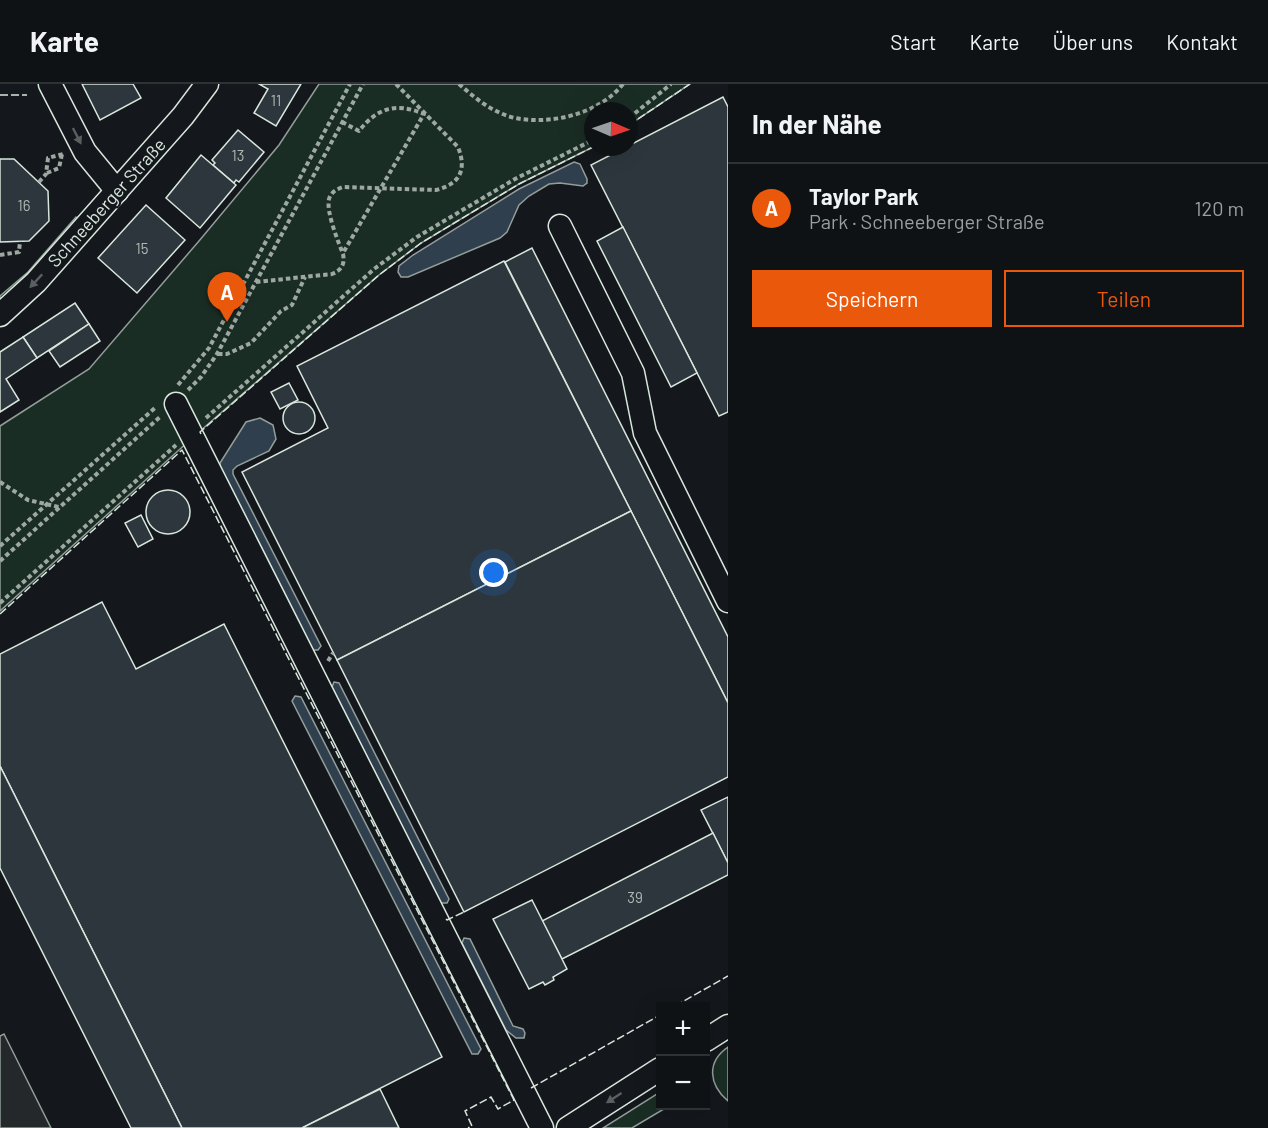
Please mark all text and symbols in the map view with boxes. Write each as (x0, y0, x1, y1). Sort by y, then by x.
text: Karte (30, 24, 99, 58)
text: Start (890, 29, 937, 54)
text: Karte (970, 29, 1020, 54)
text: Über uns (1053, 29, 1133, 54)
text: Kontakt (1166, 29, 1238, 54)
house number: 11 (271, 91, 281, 109)
north arrow (584, 102, 638, 156)
text: In der Nähe (752, 108, 882, 139)
one-way arrow (72, 128, 82, 145)
street label: Schneeberger Straße (43, 133, 170, 271)
house number: 13 (232, 146, 244, 164)
text: Taylor Park (809, 183, 919, 209)
house number: 16 (18, 196, 30, 214)
text: A (765, 196, 778, 220)
text: 120 m (1194, 196, 1244, 220)
text: Park · Schneeberger Straße (809, 209, 1045, 233)
house number: 15 (136, 239, 148, 257)
button: Speichern (752, 270, 992, 327)
button: Teilen (1004, 270, 1244, 327)
pin: A (208, 272, 246, 322)
one-way arrow (29, 274, 43, 289)
your location (479, 558, 508, 587)
house number: 39 (627, 888, 643, 906)
map controls (656, 1002, 710, 1110)
button: + (656, 1002, 710, 1056)
button: − (656, 1056, 710, 1110)
one-way arrow (606, 1093, 623, 1104)

